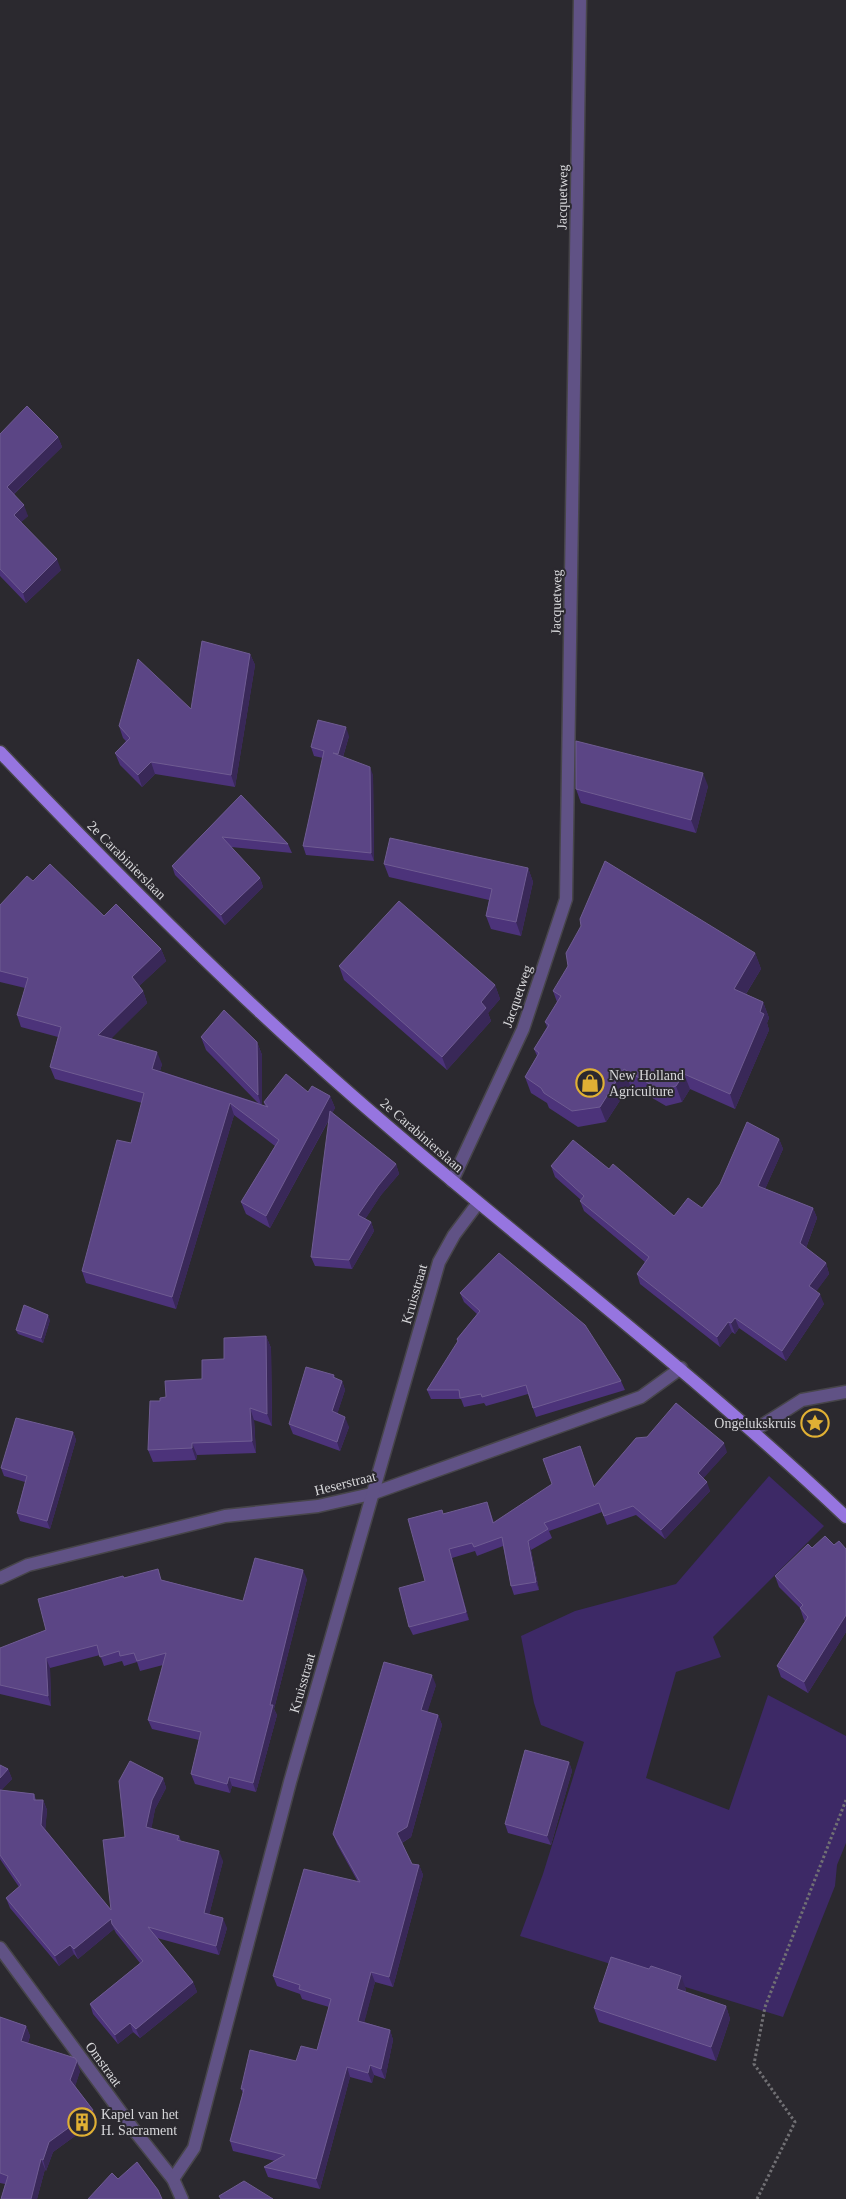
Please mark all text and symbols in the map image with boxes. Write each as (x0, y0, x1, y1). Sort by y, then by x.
street label: Jacquetweg (554, 164, 571, 230)
street label: Jacquetweg (548, 569, 565, 635)
street label: 2e Carabinierslaan (84, 818, 169, 903)
street label: Jacquetweg (500, 963, 535, 1029)
shop icon: New Holland Agriculture (575, 1068, 605, 1098)
place label: New Holland Agriculture (609, 1068, 684, 1099)
street label: 2e Carabinierslaan (377, 1095, 466, 1175)
street label: Kruisstraat (399, 1262, 430, 1326)
place icon: Ongelukskruis (800, 1408, 830, 1438)
place label: Ongelukskruis (714, 1416, 796, 1431)
street label: Heserstraat (313, 1469, 378, 1498)
street label: Kruisstraat (287, 1651, 318, 1715)
street label: Omstraat (82, 2039, 125, 2090)
building icon: Kapel van het H. Sacrament (67, 2107, 97, 2137)
place label: Kapel van het H. Sacrament (101, 2107, 179, 2138)

